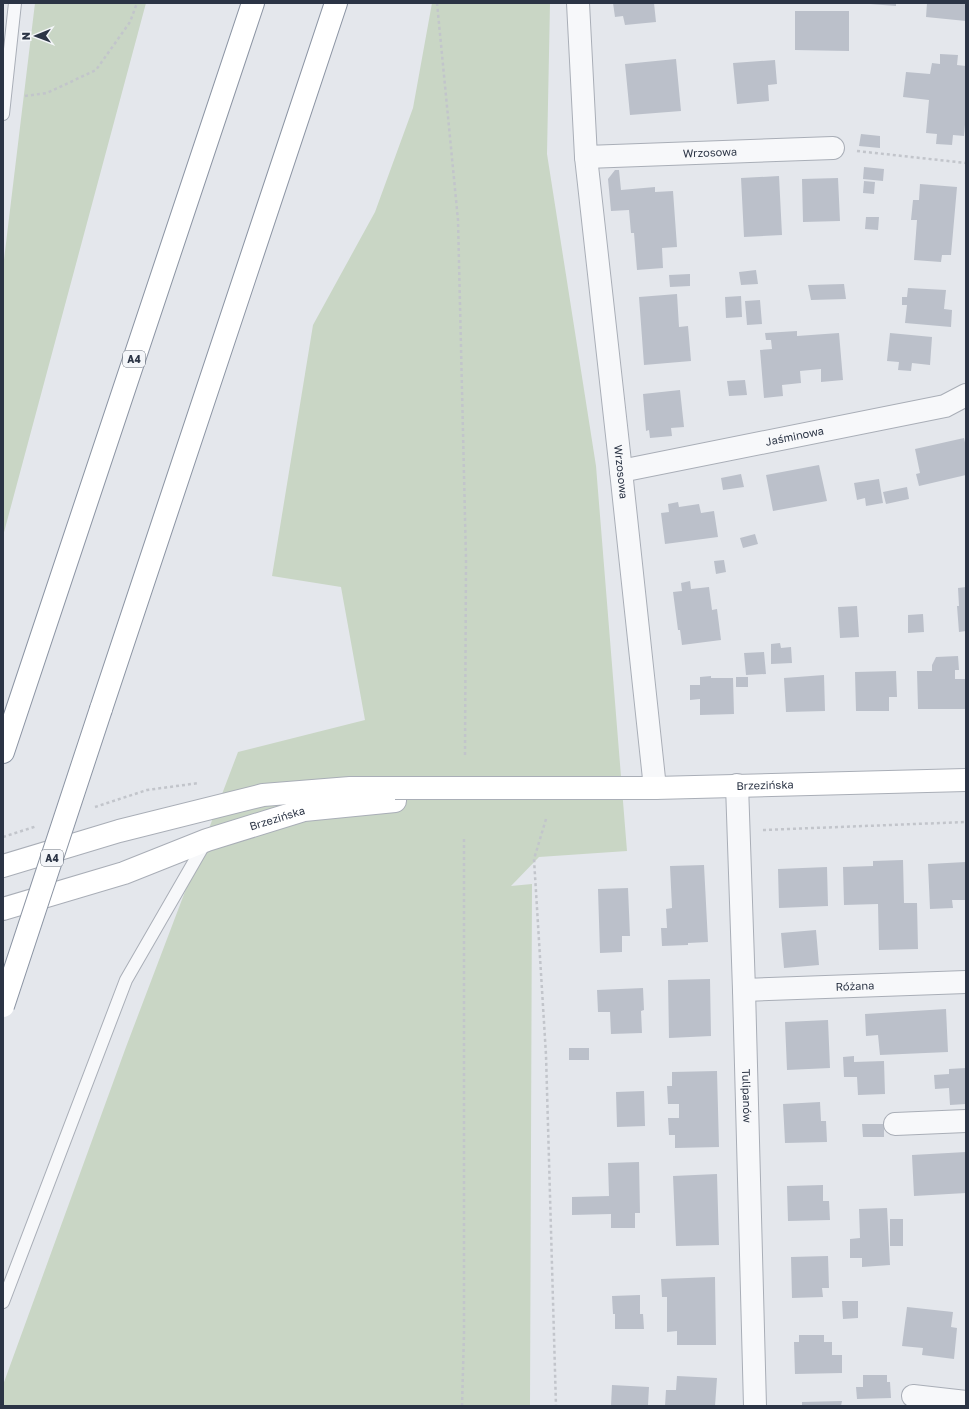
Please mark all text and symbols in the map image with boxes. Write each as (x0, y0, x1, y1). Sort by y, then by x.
north arrow (16, 16, 56, 56)
text: N (19, 32, 32, 40)
street label: Wrzosowa (683, 145, 737, 159)
road number: A4 (123, 351, 145, 367)
street label: Jaśminowa (764, 424, 825, 448)
street label: Wrzosowa (612, 444, 631, 499)
street label: Brzezińska (736, 777, 794, 792)
street label: Brzezińska (248, 803, 306, 833)
road number: A4 (41, 850, 63, 866)
street label: Różana (835, 978, 875, 993)
street label: Tulipanów (740, 1069, 755, 1123)

